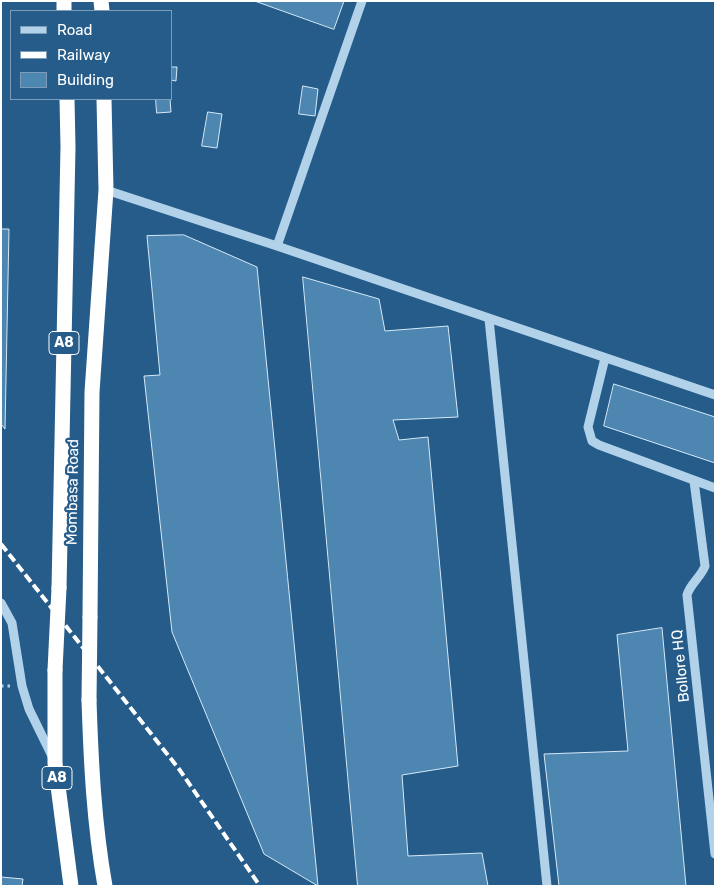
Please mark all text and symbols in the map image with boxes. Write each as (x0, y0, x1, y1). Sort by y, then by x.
legend (10, 10, 172, 100)
text: Road (57, 21, 93, 39)
text: Railway (57, 46, 111, 64)
text: Building (57, 71, 114, 89)
road number: A8 (49, 332, 79, 354)
street label: Mombasa Road (63, 439, 83, 545)
street label: Bollore HQ (668, 629, 694, 703)
road number: A8 (42, 766, 72, 790)

